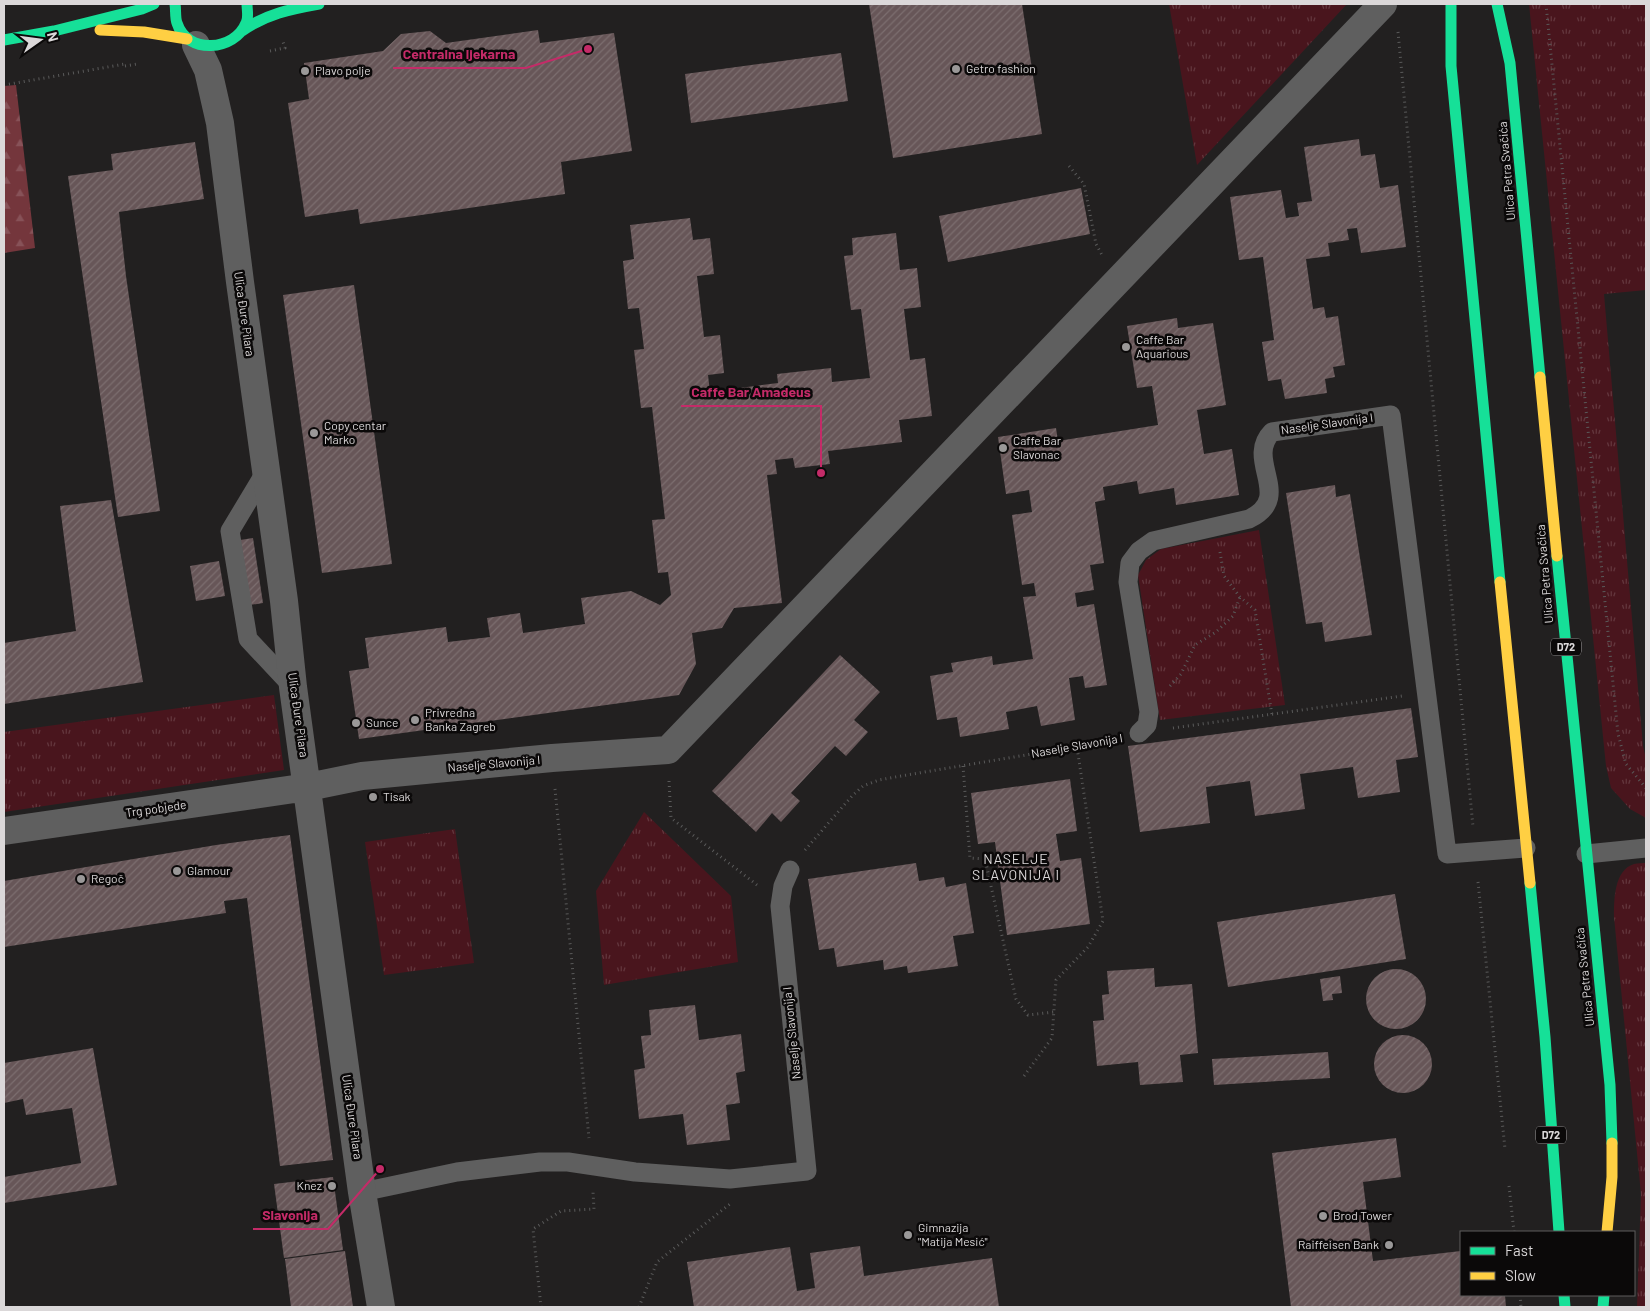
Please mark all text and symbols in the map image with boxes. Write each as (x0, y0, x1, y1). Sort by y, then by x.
north arrow (15, 15, 65, 65)
text: N (44, 30, 62, 43)
callout: Centralna ljekarna (393, 39, 526, 68)
text: Centralna ljekarna (403, 45, 515, 62)
place label: Getro fashion (966, 61, 1036, 75)
place label: Plavo polje (315, 63, 371, 77)
marker: Getro fashion (950, 63, 962, 75)
marker: Plavo polje (299, 65, 311, 77)
street label: Ulica Petra Svačića (1495, 121, 1517, 221)
street label: Ulica Đure Pilara (232, 271, 258, 357)
place label: Caffe Bar Aquarious (1136, 332, 1189, 360)
marker: Caffe Bar Aquarious (1120, 341, 1132, 353)
callout: Caffe Bar Amadeus (681, 377, 821, 406)
text: Caffe Bar Amadeus (691, 383, 811, 400)
street label: Naselje Slavonija I (1280, 410, 1374, 436)
place label: Copy centar Marko (324, 418, 387, 446)
marker: Copy centar Marko (308, 427, 320, 439)
place label: Caffe Bar Slavonac (1013, 433, 1062, 461)
marker: Caffe Bar Slavonac (997, 442, 1009, 454)
street label: Ulica Petra Svačića (1533, 524, 1555, 624)
road number: D72 (1551, 638, 1581, 656)
street label: Ulica Đure Pilara (286, 672, 312, 758)
place label: Privredna Banka Zagreb (425, 705, 496, 733)
marker: Privredna Banka Zagreb (409, 714, 421, 726)
place label: Sunce (366, 715, 398, 729)
marker: Sunce (350, 717, 362, 729)
street label: Naselje Slavonija I (1030, 730, 1124, 760)
street label: Naselje Slavonija I (447, 752, 541, 774)
place label: Tisak (383, 789, 411, 803)
marker: Tisak (367, 791, 379, 803)
street label: Trg pobjede (125, 797, 187, 819)
district label: NASELJE SLAVONIJA I (972, 850, 1060, 883)
place label: Glamour (187, 863, 231, 877)
marker: Glamour (171, 865, 183, 877)
place label: Regoč (91, 871, 124, 885)
marker: Regoč (75, 873, 87, 885)
street label: Ulica Petra Svačića (1572, 927, 1596, 1027)
street label: Naselje Slavonija I (779, 986, 803, 1080)
street label: Ulica Đure Pilara (340, 1074, 366, 1160)
road number: D72 (1536, 1126, 1566, 1144)
place label: Knez (297, 1178, 322, 1192)
marker: Knez (326, 1180, 338, 1192)
callout: Slavonija (253, 1200, 328, 1229)
text: Slavonija (262, 1206, 318, 1223)
place label: Brod Tower (1333, 1208, 1392, 1222)
marker: Brod Tower (1317, 1210, 1329, 1222)
place label: Gimnazija "Matija Mesić" (918, 1220, 988, 1248)
marker: Gimnazija "Matija Mesić" (902, 1229, 914, 1241)
legend (1460, 1231, 1635, 1296)
place label: Raiffeisen Bank (1298, 1237, 1379, 1251)
marker: Raiffeisen Bank (1383, 1239, 1395, 1251)
text: Fast (1505, 1241, 1533, 1259)
text: Slow (1505, 1266, 1536, 1284)

